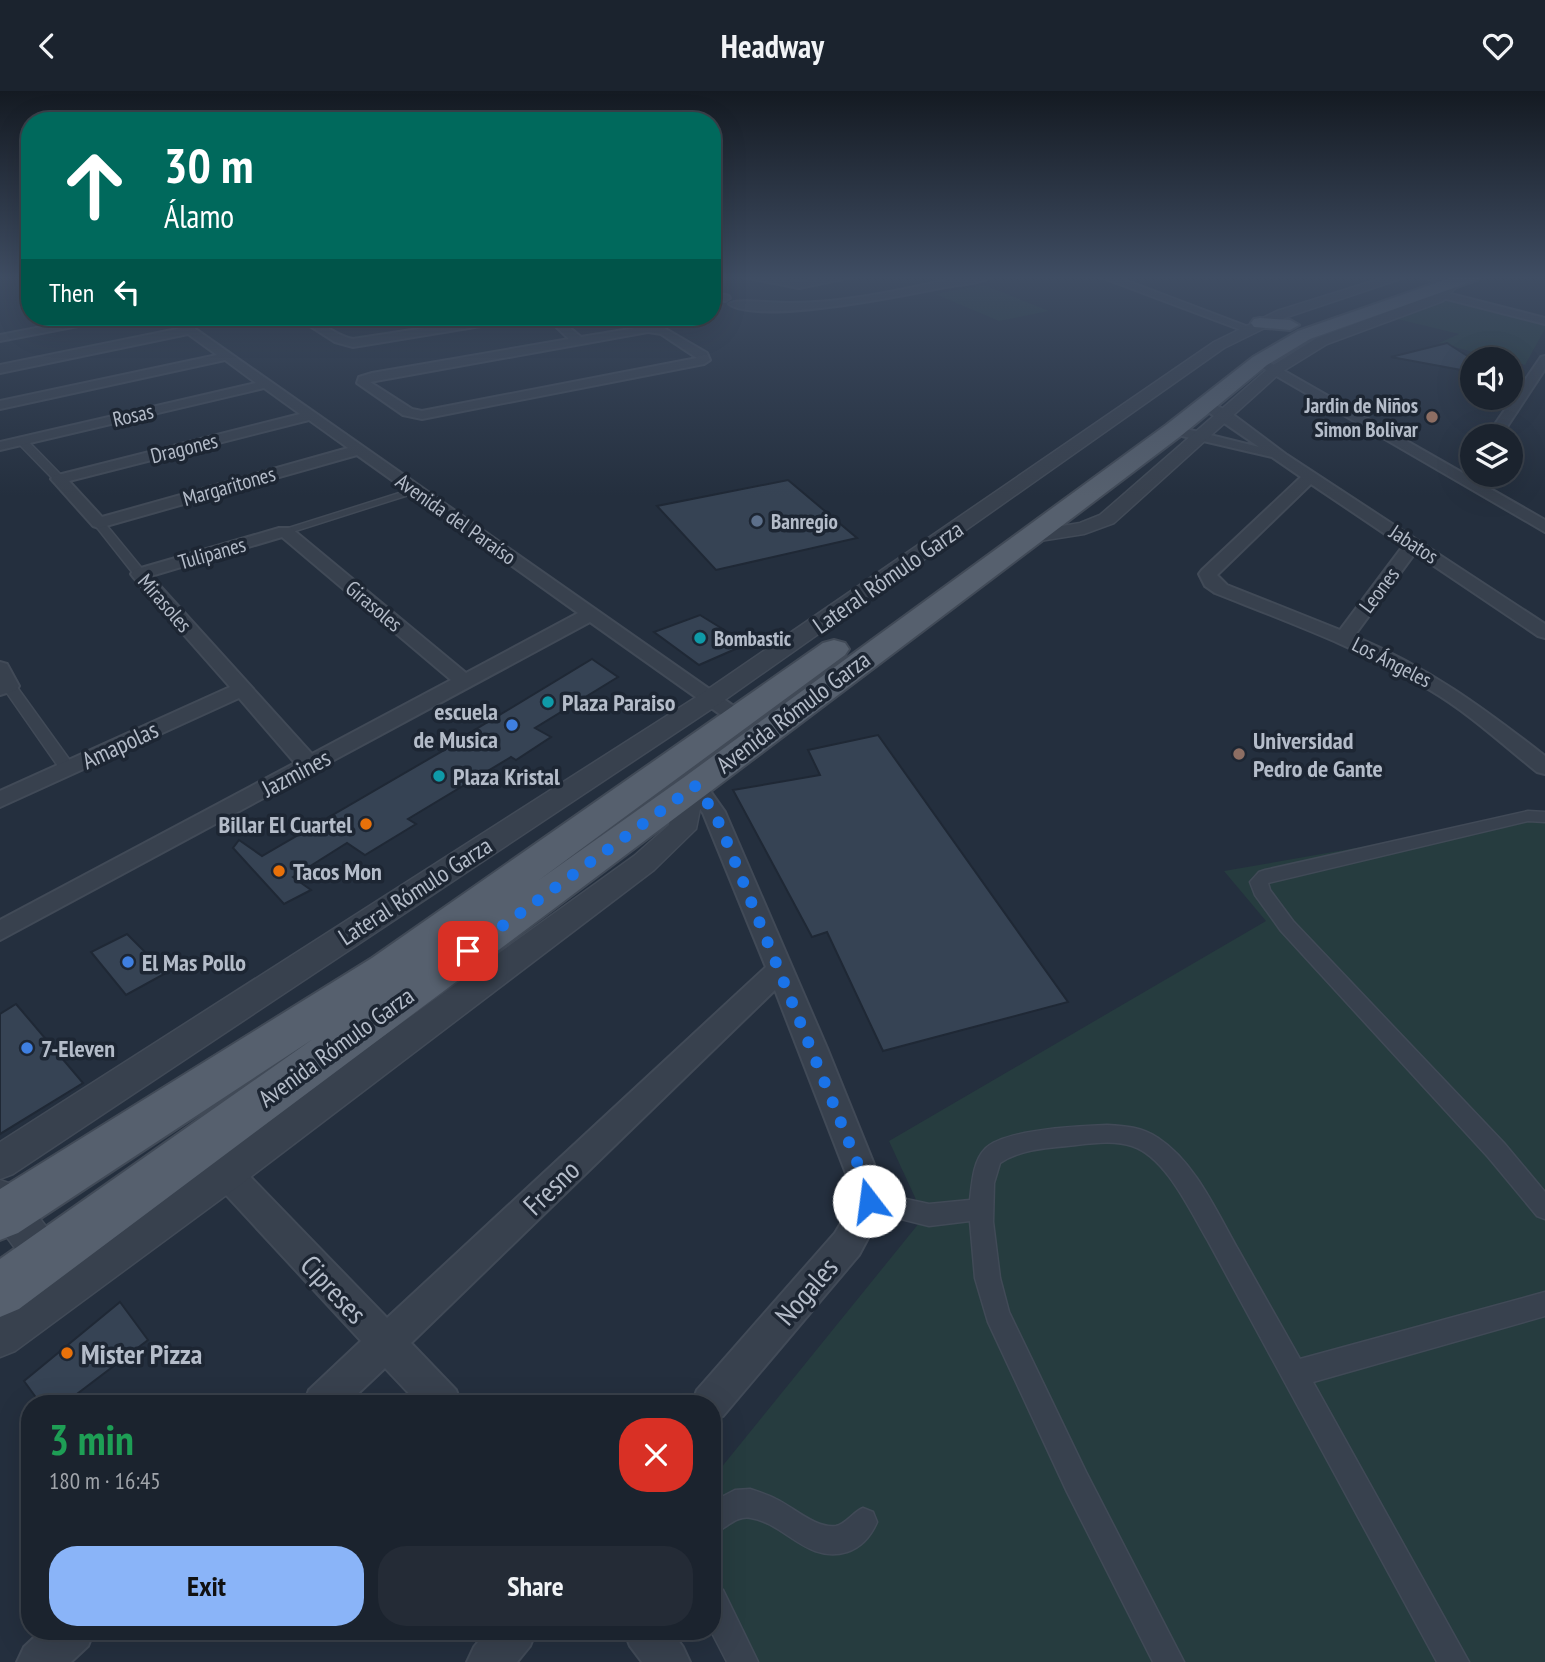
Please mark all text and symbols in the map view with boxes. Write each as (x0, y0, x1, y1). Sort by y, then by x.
text: Headway (721, 25, 824, 67)
icon: back (28, 27, 66, 65)
icon: heart (1479, 27, 1517, 65)
text: 30 m (164, 133, 253, 197)
icon: ahead (49, 140, 140, 231)
text: Álamo (164, 195, 234, 237)
icon: left (108, 273, 146, 311)
text: Then (49, 276, 94, 309)
map controls (1460, 347, 1523, 487)
button: sound (1460, 347, 1523, 410)
place label: Jardin de Niños Simon Bolivar (1303, 392, 1419, 443)
street label: Rosas (110, 397, 156, 433)
marker: Jardin de Niños Simon Bolivar (1424, 409, 1440, 425)
button: layers (1460, 424, 1523, 487)
street label: Dragones (148, 427, 220, 469)
street label: Margaritones (180, 460, 278, 512)
street label: Avenida del Paraíso (390, 467, 522, 571)
place label: Banregio (771, 508, 838, 535)
marker: Banregio (749, 513, 765, 529)
street label: Lateral Rómulo Garza (807, 514, 969, 640)
street label: Jabatos (1384, 518, 1443, 570)
street label: Tulipanes (175, 531, 249, 575)
street label: Leones (1353, 562, 1405, 618)
street label: Mirasoles (132, 568, 198, 638)
street label: Girasoles (340, 574, 408, 638)
place label: Bombastic (714, 625, 792, 652)
marker: Bombastic (692, 630, 708, 646)
street label: Los Ángeles (1348, 631, 1436, 693)
street label: Avenida Rómulo Garza (710, 644, 876, 780)
place label: Plaza Paraiso (562, 687, 676, 718)
marker: Plaza Paraiso (540, 694, 556, 710)
place label: escuela de Musica (413, 696, 498, 755)
street label: Amapolas (77, 714, 163, 776)
marker: escuela de Musica (504, 717, 520, 733)
place label: Universidad Pedro de Gante (1253, 725, 1383, 784)
street label: Jazmines (255, 742, 336, 804)
marker: Universidad Pedro de Gante (1231, 746, 1247, 762)
place label: Plaza Kristal (453, 761, 560, 792)
marker: Plaza Kristal (431, 768, 447, 784)
place label: Billar El Cuartel (218, 809, 352, 840)
marker: Billar El Cuartel (358, 816, 374, 832)
street label: Lateral Rómulo Garza (332, 830, 498, 952)
place label: Tacos Mon (293, 856, 382, 887)
marker: Tacos Mon (271, 863, 287, 879)
pin (438, 921, 498, 981)
icon: arrive (449, 932, 487, 970)
place label: El Mas Pollo (142, 947, 246, 978)
marker: El Mas Pollo (120, 954, 136, 970)
street label: Avenida Rómulo Garza (252, 980, 420, 1114)
place label: 7-Eleven (41, 1033, 115, 1064)
marker: 7-Eleven (19, 1040, 35, 1056)
street label: Fresno (515, 1151, 587, 1223)
position arrow (832, 1164, 906, 1238)
street label: Cipreses (293, 1247, 375, 1331)
street label: Nogales (766, 1249, 846, 1333)
place label: Mister Pizza (81, 1335, 202, 1372)
marker: Mister Pizza (59, 1345, 75, 1361)
text: 3 min (49, 1412, 134, 1467)
button: close (619, 1418, 693, 1492)
text: 180 m · 16:45 (49, 1466, 161, 1495)
button: Exit (49, 1546, 364, 1626)
button: Share (378, 1546, 693, 1626)

